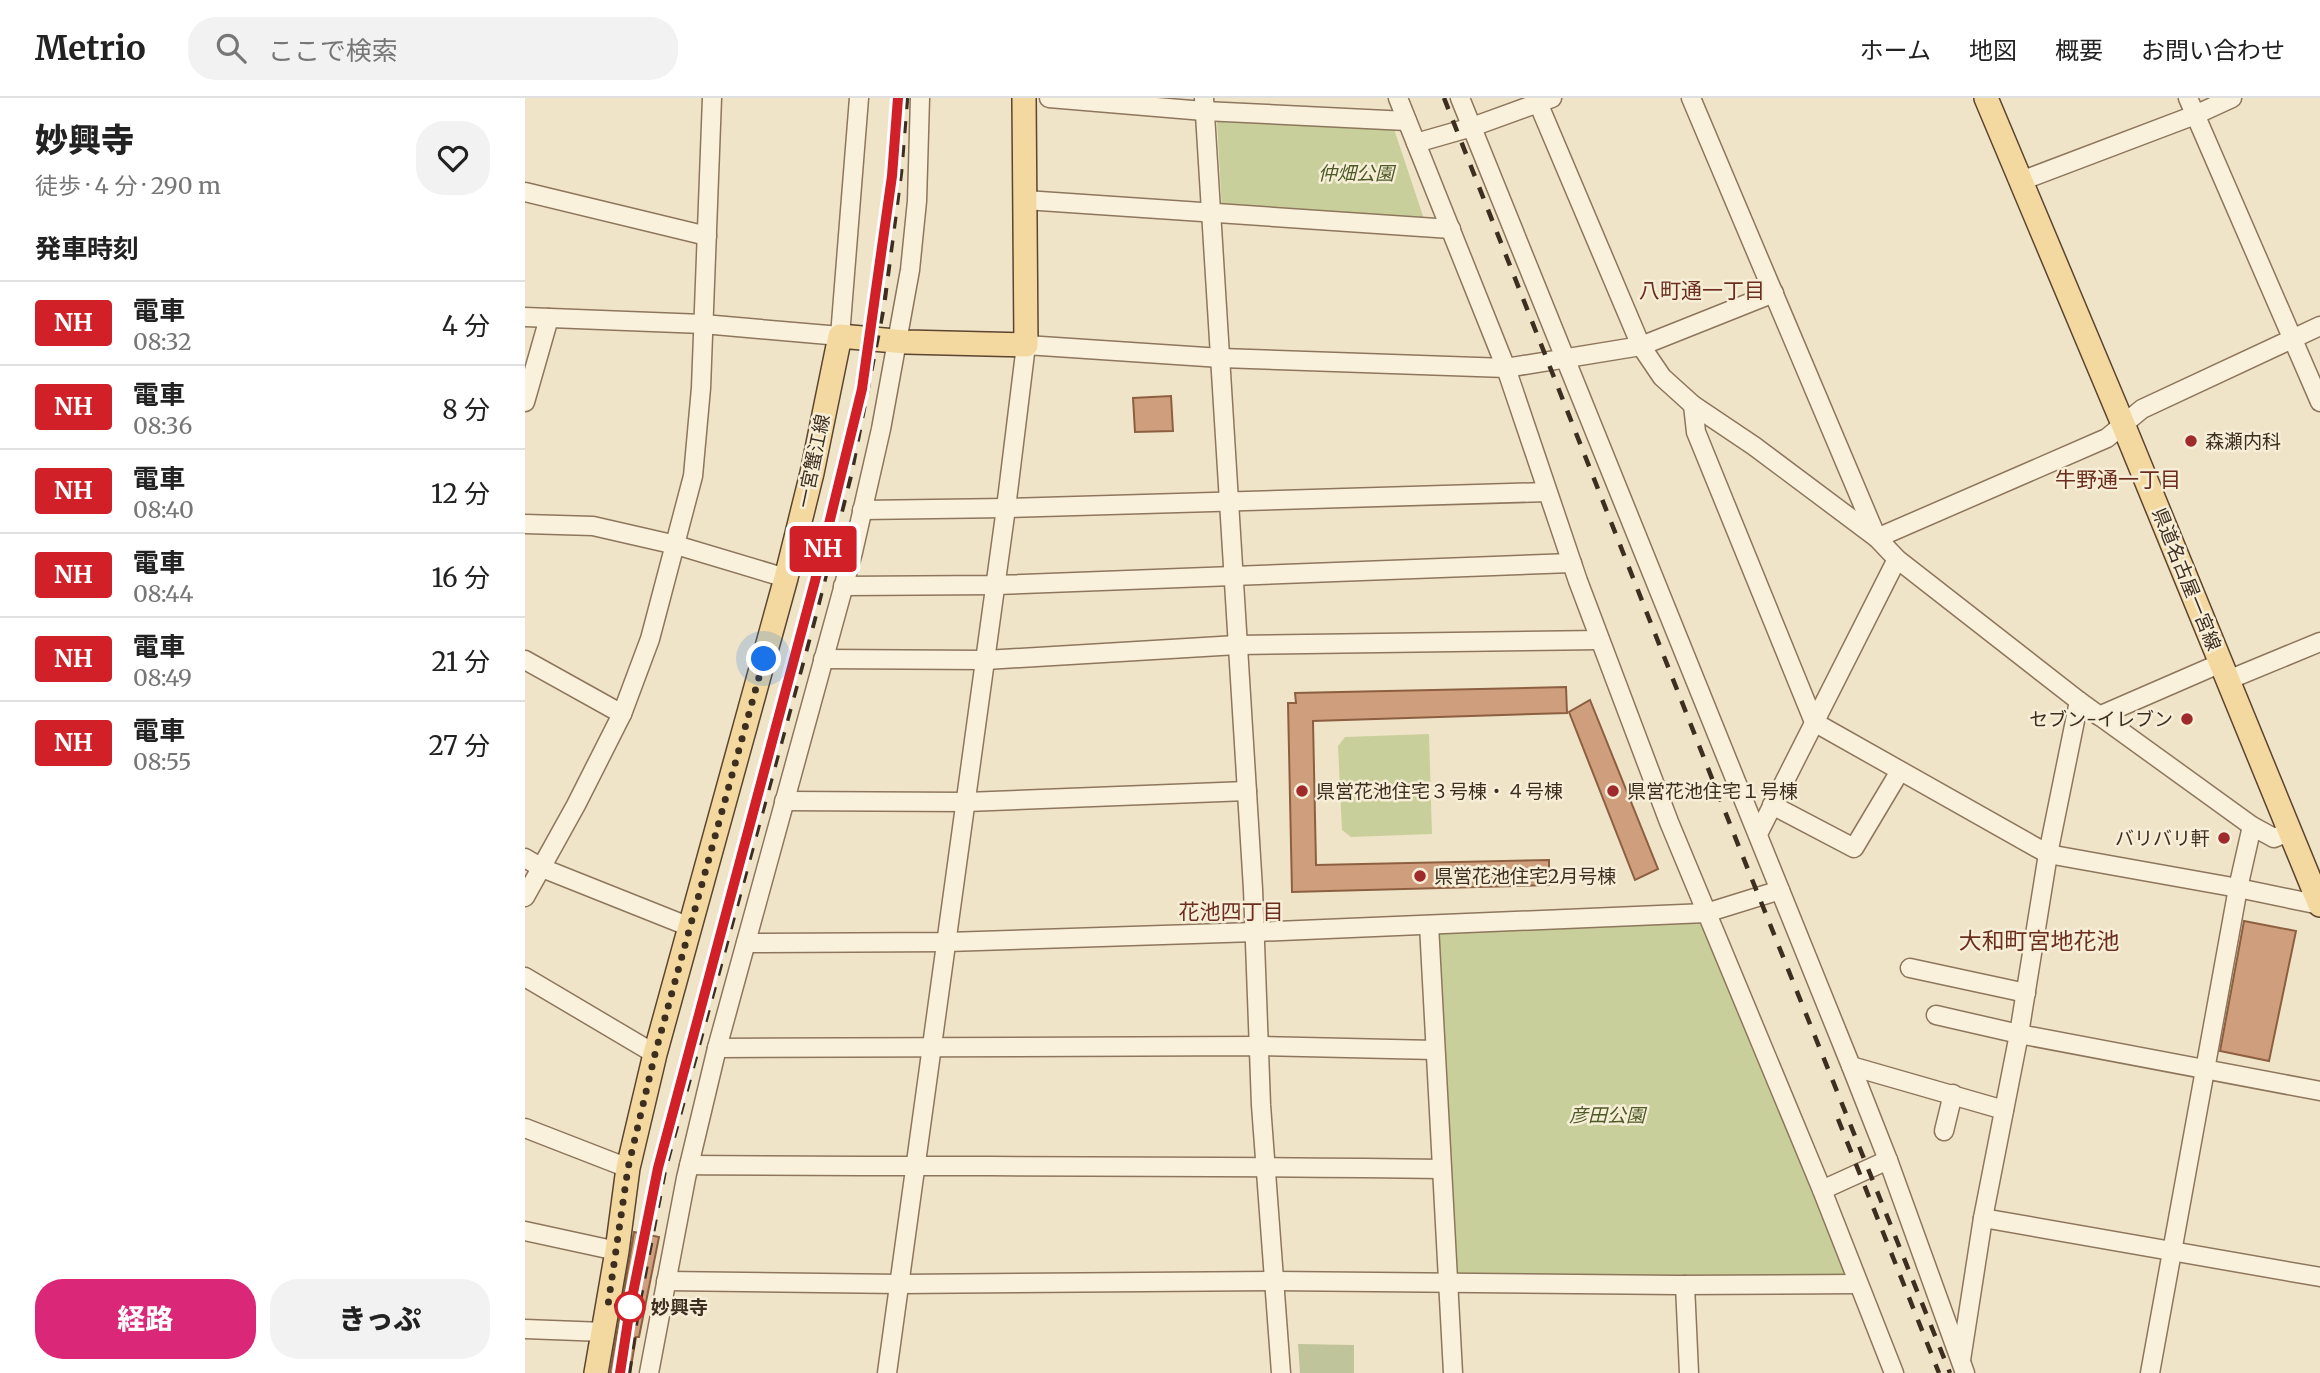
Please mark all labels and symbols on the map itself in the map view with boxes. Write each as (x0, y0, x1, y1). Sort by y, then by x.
park label: 仲畑公園 (1318, 161, 1397, 185)
district label: 八町通一丁目 (1639, 277, 1765, 304)
street label: 一宮蟹江線 (791, 412, 835, 510)
place label: 森瀬内科 (2205, 429, 2281, 453)
marker: 森瀬内科 (2183, 433, 2199, 449)
district label: 牛野通一丁目 (2055, 466, 2181, 493)
street label: 県道名古屋一宮線 (2147, 504, 2227, 654)
line badge: NH (791, 526, 855, 572)
your location (746, 641, 781, 676)
place label: セブン-イレブン (2029, 707, 2173, 731)
marker: セブン-イレブン (2179, 711, 2195, 727)
place label: 県営花池住宅３号棟・４号棟 (1316, 779, 1563, 803)
place label: 県営花池住宅１号棟 (1627, 779, 1798, 803)
marker: 県営花池住宅３号棟・４号棟 (1294, 783, 1310, 799)
marker: 県営花池住宅１号棟 (1605, 783, 1621, 799)
place label: バリバリ軒 (2115, 826, 2210, 850)
marker: バリバリ軒 (2216, 830, 2232, 846)
place label: 県営花池住宅2月号棟 (1434, 864, 1616, 888)
marker: 県営花池住宅2月号棟 (1412, 868, 1428, 884)
district label: 花池四丁目 (1179, 898, 1284, 925)
district label: 大和町宮地花池 (1959, 926, 2120, 955)
park label: 彦田公園 (1569, 1103, 1648, 1127)
marker: 妙興寺 (615, 1292, 645, 1322)
place label: 妙興寺 (651, 1295, 708, 1319)

